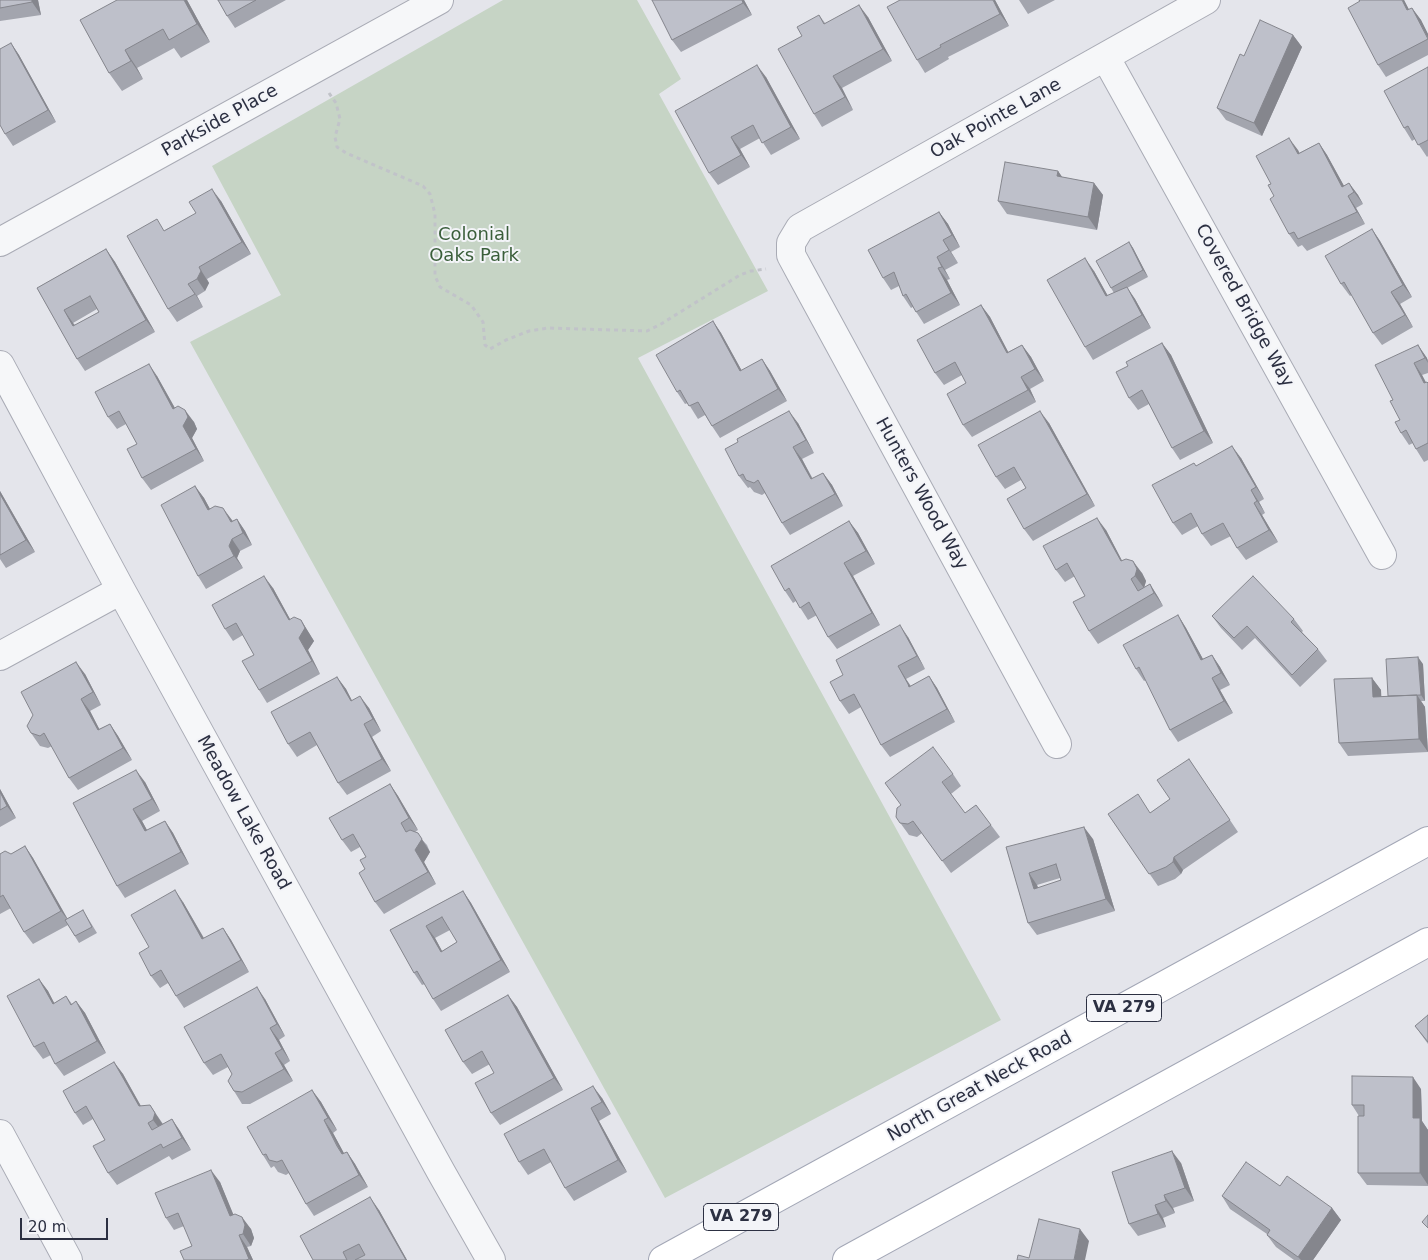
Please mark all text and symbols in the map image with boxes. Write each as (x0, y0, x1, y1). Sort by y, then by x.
street label: Oak Pointe Lane (927, 74, 1065, 164)
street label: Parkside Place (158, 80, 282, 162)
street label: Covered Bridge Way (1190, 221, 1298, 391)
park label: Colonial Oaks Park (429, 224, 519, 266)
street label: Hunters Wood Way (870, 414, 972, 574)
street label: Meadow Lake Road (192, 732, 294, 894)
road number: VA 279 (1086, 994, 1162, 1021)
street label: North Great Neck Road (884, 1027, 1076, 1147)
road number: VA 279 (704, 1204, 778, 1230)
scale bar (22, 1208, 110, 1240)
text: 20 m (28, 1218, 66, 1236)

